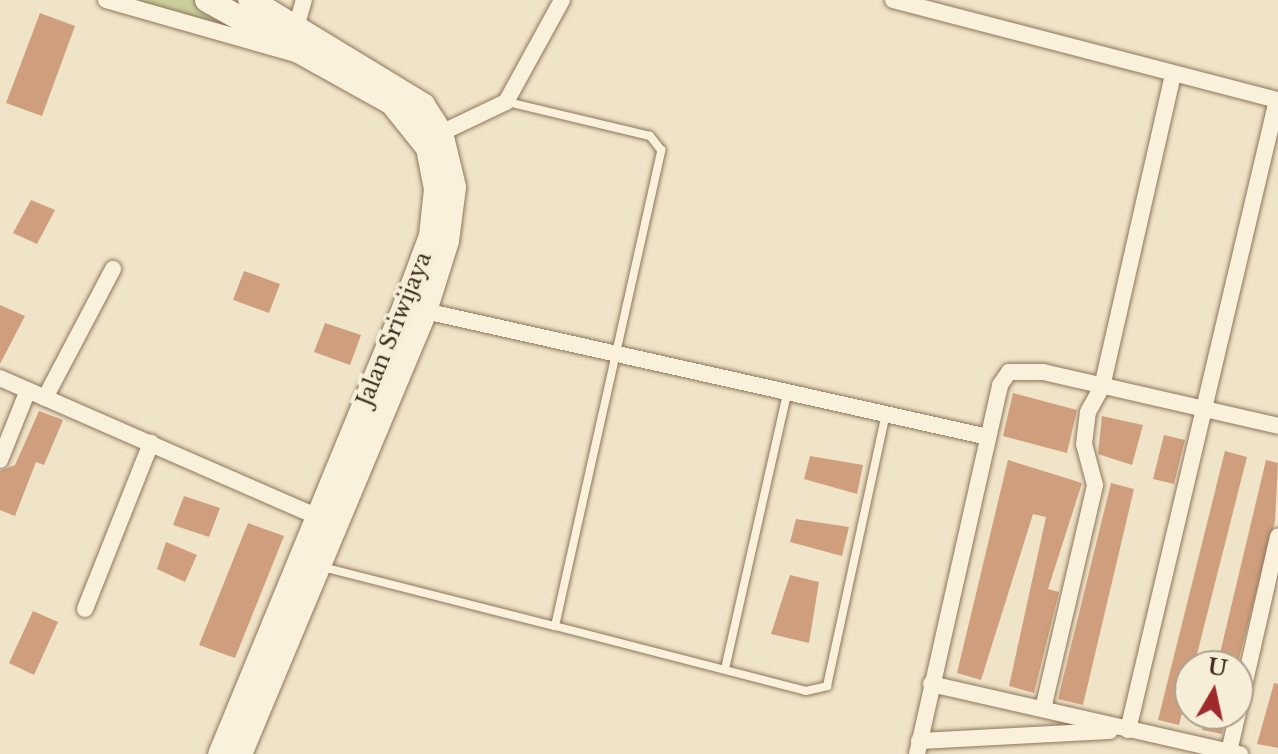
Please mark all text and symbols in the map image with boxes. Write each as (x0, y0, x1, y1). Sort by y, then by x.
street label: Jalan Sriwijaya (351, 248, 437, 410)
north arrow (1174, 650, 1254, 730)
text: U (1206, 653, 1229, 683)

